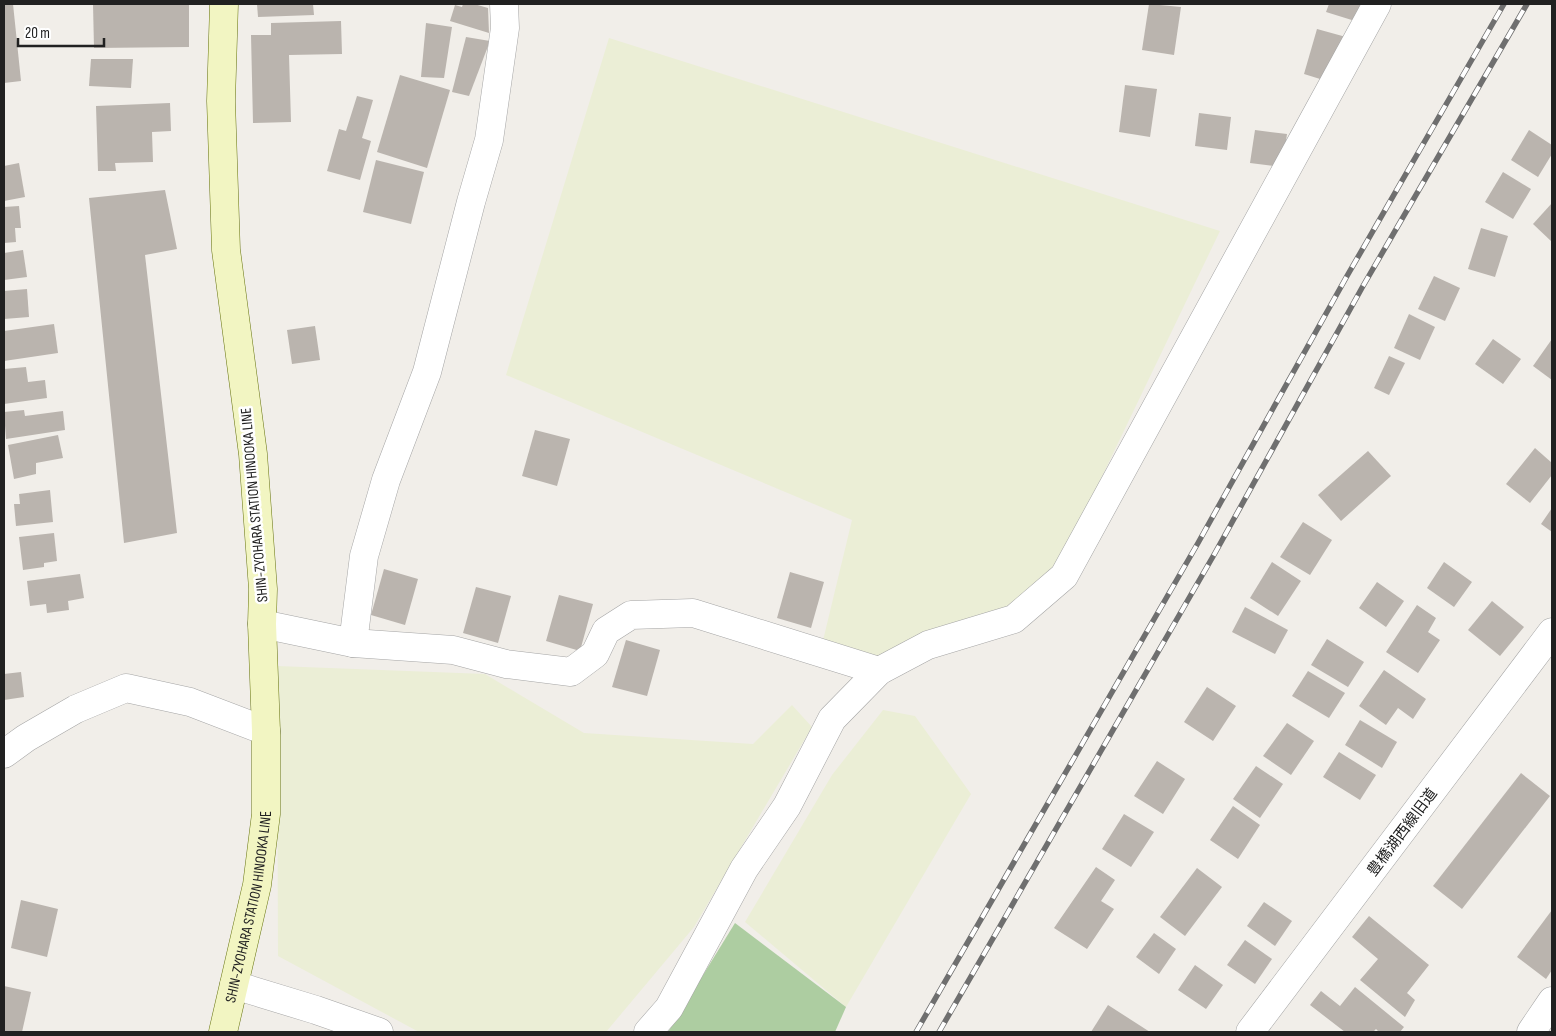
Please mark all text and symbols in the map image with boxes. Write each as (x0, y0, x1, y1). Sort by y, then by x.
scale bar (18, 15, 104, 47)
text: 20 m (25, 24, 50, 43)
street label: SHIN-ZYOHARA STATION HINOOKA LINE (237, 407, 272, 603)
street label: 豊橋湖西線旧道 (1363, 785, 1442, 880)
street label: SHIN-ZYOHARA STATION HINOOKA LINE (221, 811, 276, 1005)

